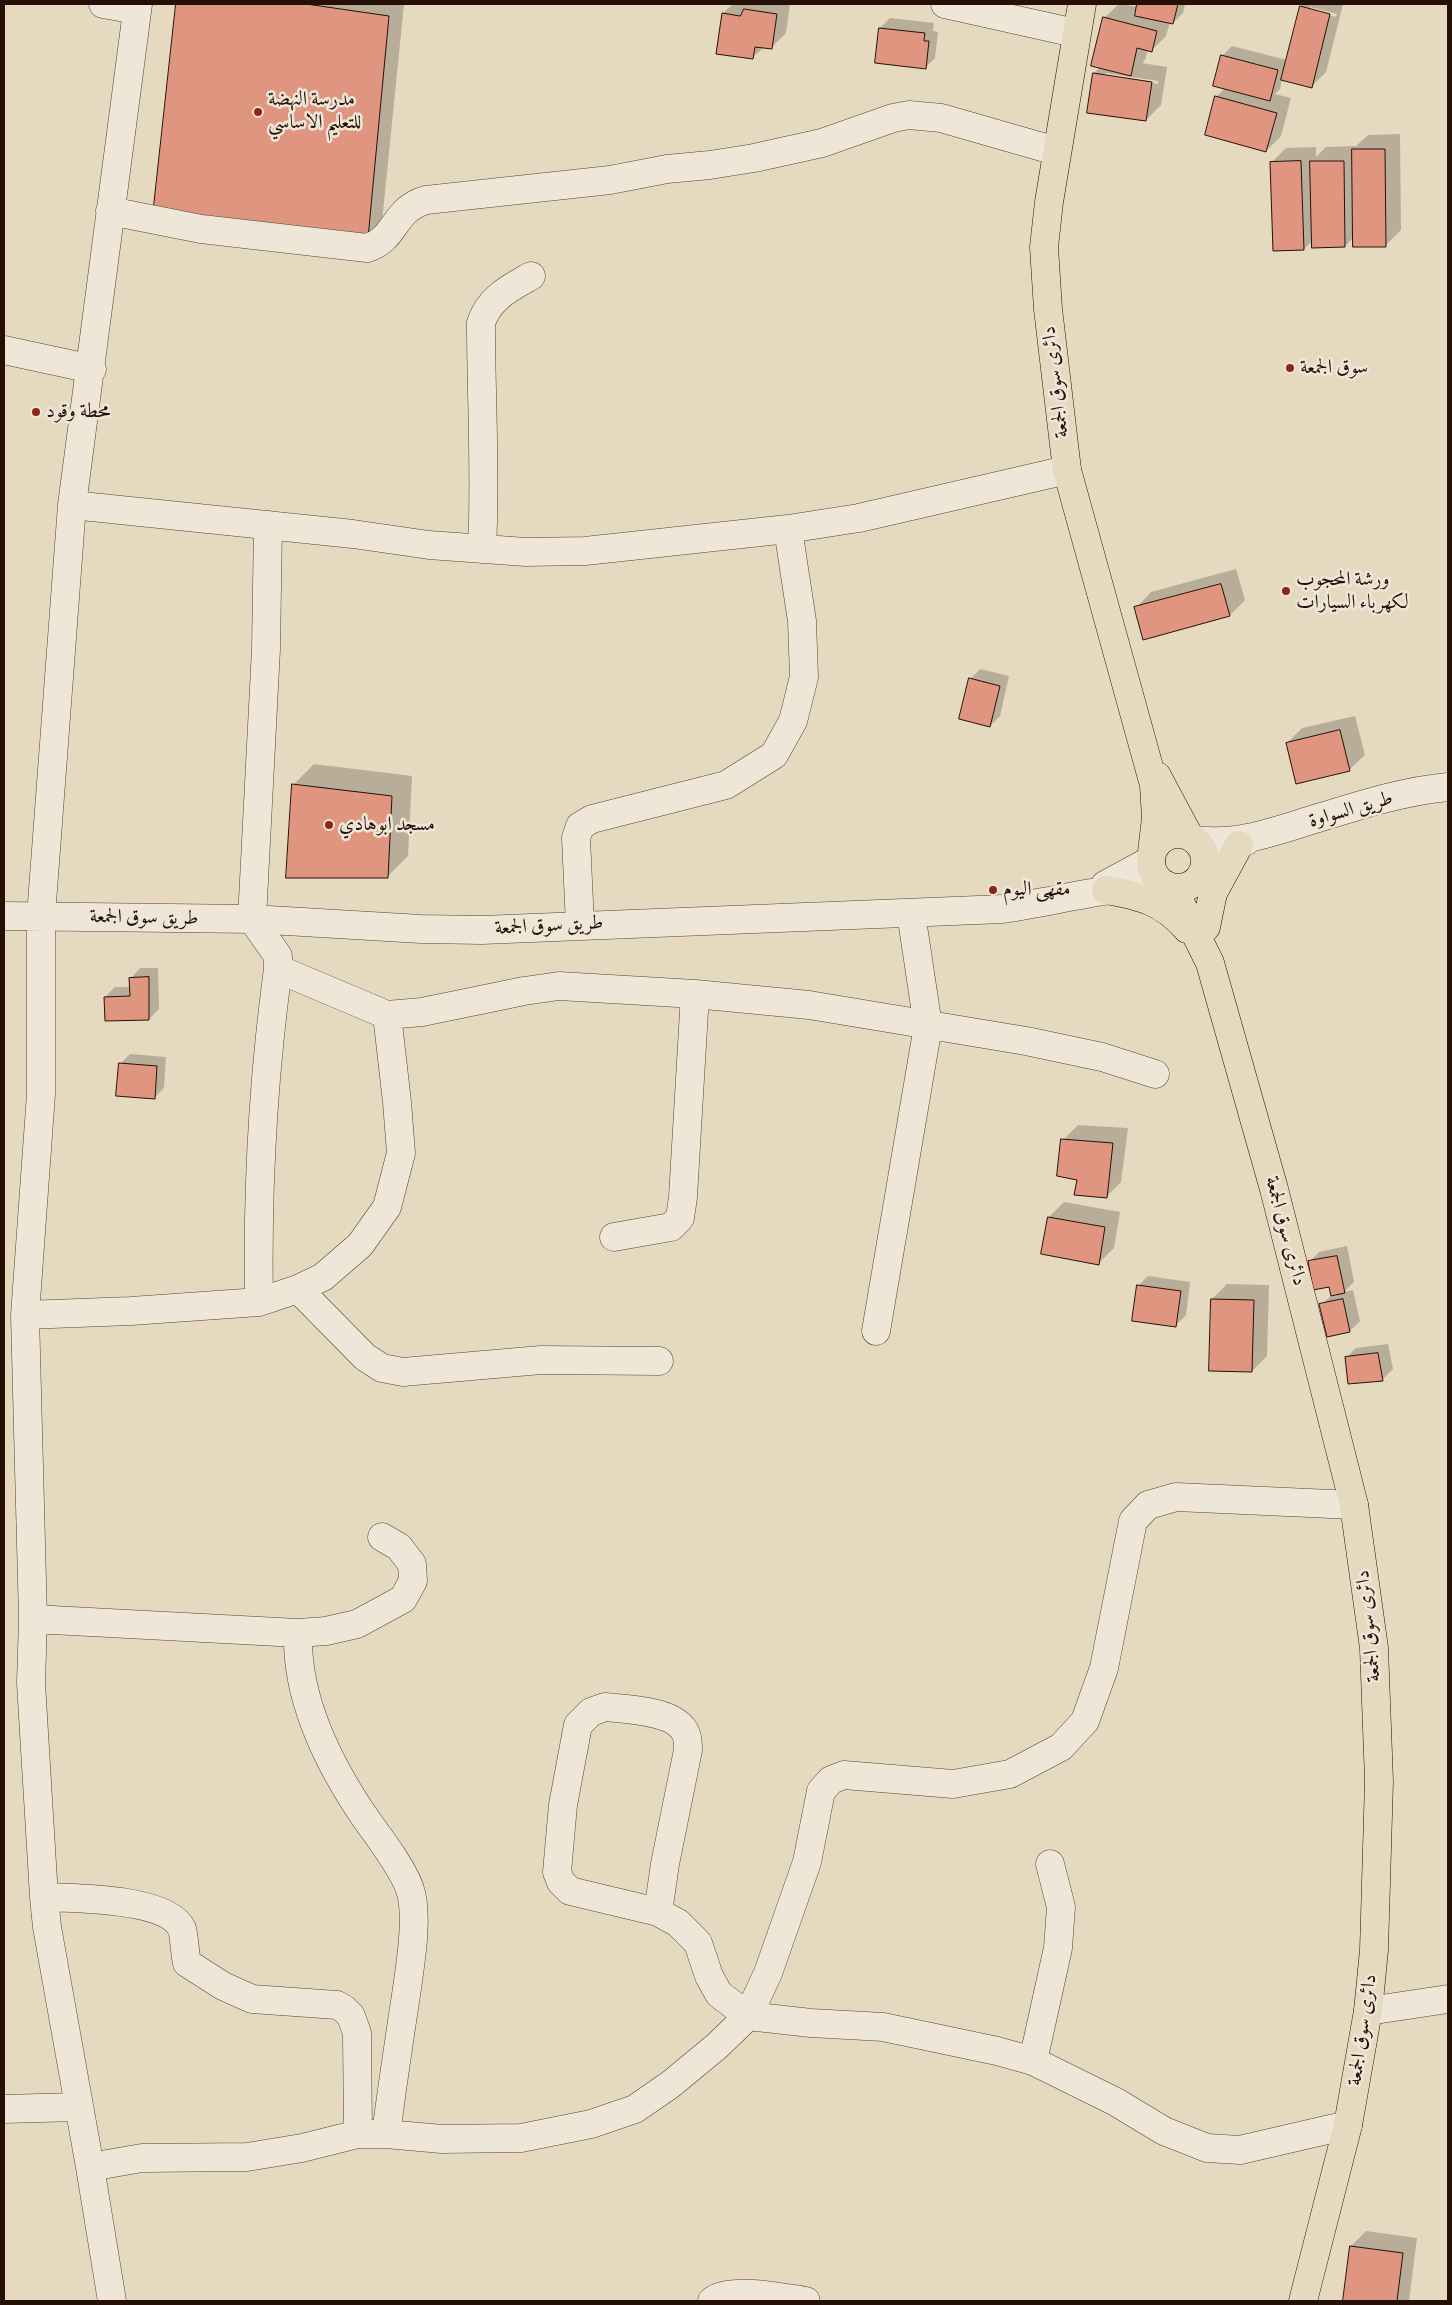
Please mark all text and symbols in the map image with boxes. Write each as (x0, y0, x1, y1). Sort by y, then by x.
place label: مدرسة النهضة للتعليم الاساسي (268, 88, 361, 135)
marker: مدرسة النهضة للتعليم الاساسي (252, 106, 264, 118)
street label: دائرى سوق الجمعة (1037, 325, 1075, 439)
place label: سوق الجمعة (1300, 356, 1368, 380)
marker: سوق الجمعة (1284, 362, 1296, 374)
place label: محطة وقود (46, 400, 110, 424)
marker: محطة وقود (30, 406, 42, 418)
place label: ورشة المحجوب لكهرباء السيارات (1296, 568, 1409, 615)
marker: ورشة المحجوب لكهرباء السيارات (1280, 585, 1292, 597)
street label: طريق السواوة (1306, 787, 1396, 833)
place label: مسجد ابوهادي (339, 813, 435, 837)
marker: مسجد ابوهادي (323, 819, 335, 831)
place label: مقهى اليوم (1003, 878, 1070, 902)
marker: مقهى اليوم (987, 884, 999, 896)
street label: طريق سوق الجمعة (89, 905, 199, 931)
street label: طريق سوق الجمعة (494, 911, 604, 941)
street label: دائرى سوق الجمعة (1259, 1174, 1311, 1288)
street label: دائرى سوق الجمعة (1351, 1569, 1387, 1683)
street label: دائرى سوق الجمعة (1343, 1973, 1383, 2087)

